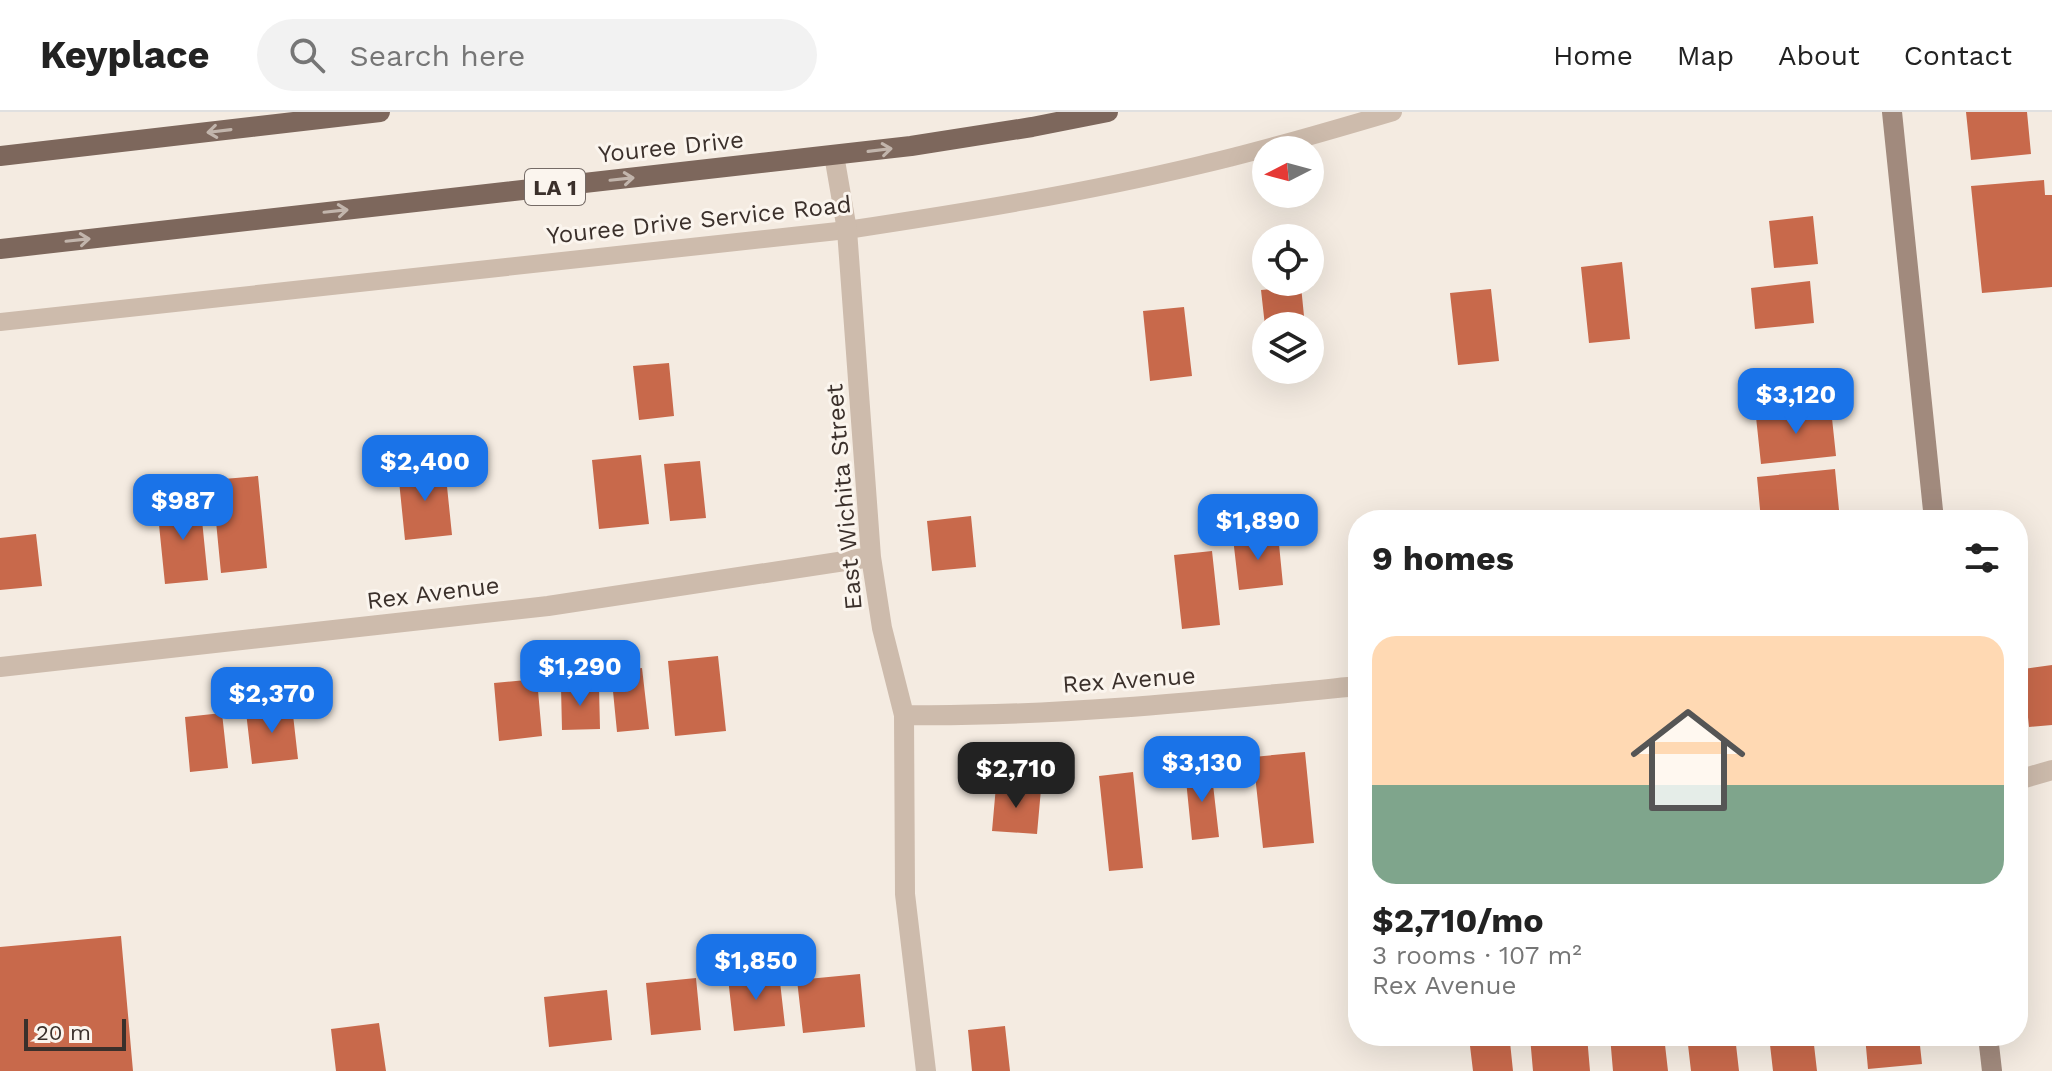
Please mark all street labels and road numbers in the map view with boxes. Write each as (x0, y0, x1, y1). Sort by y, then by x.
street label: Youree Drive (597, 125, 745, 169)
road number: LA 1 (525, 169, 585, 205)
street label: Youree Drive Service Road (545, 190, 853, 250)
street label: East Wichita Street (820, 383, 868, 611)
street label: Rex Avenue (365, 571, 501, 615)
street label: Rex Avenue (1061, 661, 1197, 699)

